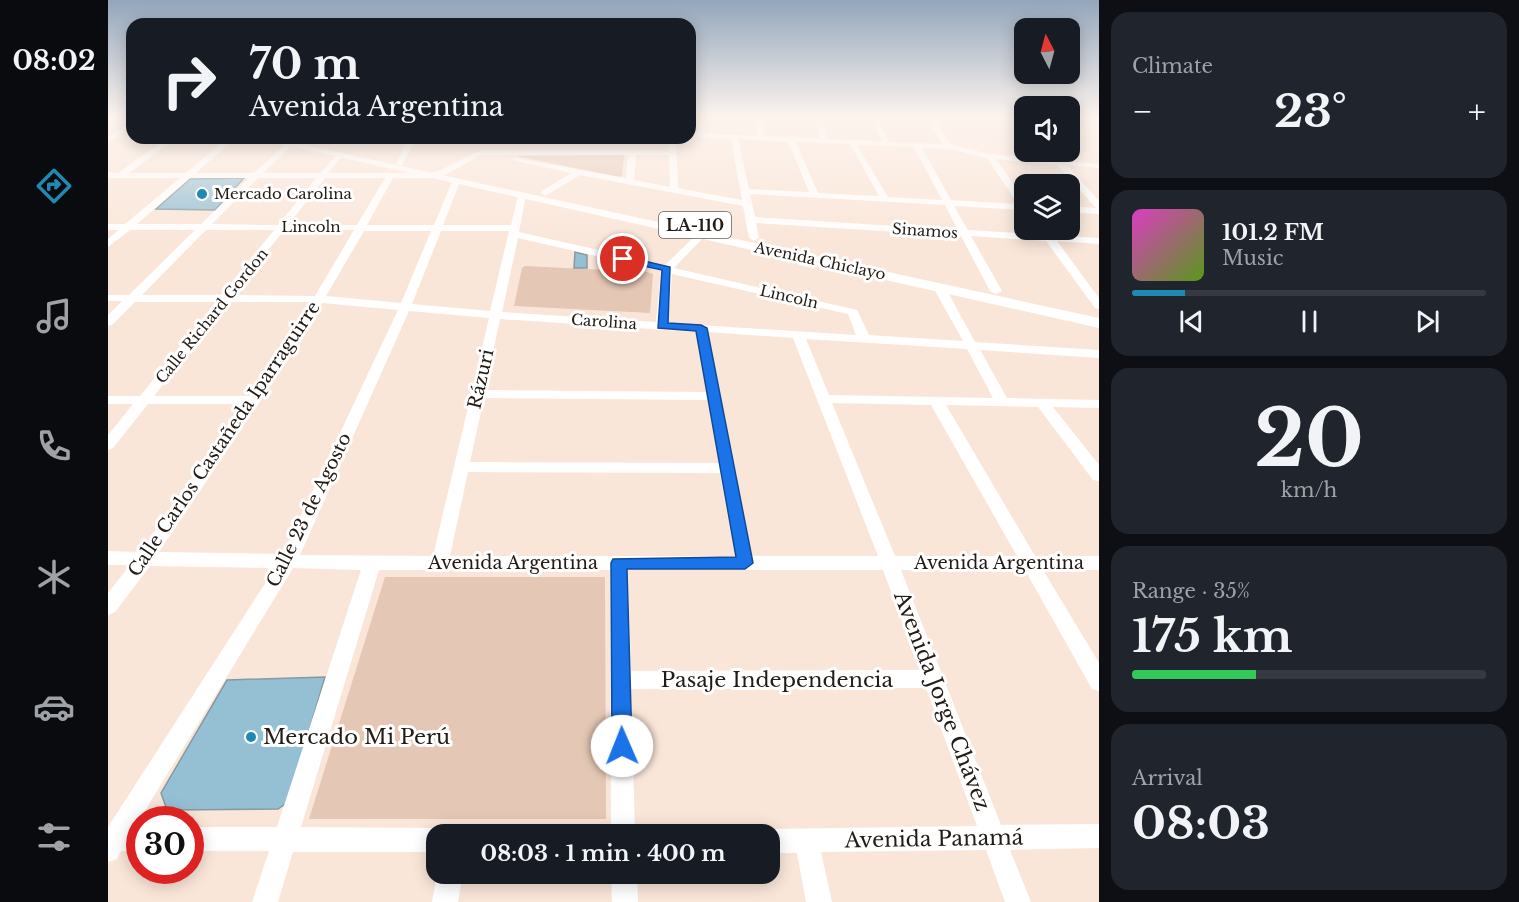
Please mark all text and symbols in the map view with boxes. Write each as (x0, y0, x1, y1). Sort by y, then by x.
north arrow (1014, 18, 1080, 84)
map controls (1014, 18, 1080, 240)
text: 70 m (249, 38, 360, 90)
icon: right (150, 42, 228, 120)
text: 08:02 (12, 44, 96, 77)
text: Climate (1132, 54, 1213, 78)
text: 23° (1274, 83, 1347, 139)
text: Avenida Argentina (249, 90, 504, 123)
text: − (1132, 91, 1153, 132)
text: + (1468, 91, 1486, 132)
button: sound (1014, 96, 1080, 162)
icon: directions (33, 165, 75, 207)
button: layers (1014, 174, 1080, 240)
place label: Mercado Carolina (214, 184, 353, 203)
marker: Mercado Carolina (195, 187, 209, 201)
road number: LA-110 (659, 212, 731, 238)
street label: Lincoln (281, 217, 341, 236)
street label: Sinamos (891, 219, 959, 242)
text: 101.2 FM (1222, 219, 1324, 246)
pin (597, 233, 648, 284)
street label: Avenida Chiclayo (752, 237, 888, 284)
icon: arrive (606, 242, 639, 275)
street label: Calle Richard Gordon (151, 244, 272, 387)
text: Music (1222, 246, 1283, 270)
street label: Lincoln (758, 281, 820, 312)
icon: music (33, 295, 75, 337)
street label: Calle Carlos Castañeda Iparraguirre (123, 297, 325, 581)
icon: previous (1175, 305, 1208, 338)
icon: pause (1293, 305, 1326, 338)
icon: next (1411, 305, 1444, 338)
street label: Carolina (571, 310, 638, 333)
street label: Rázuri (463, 347, 499, 411)
text: 20 (1254, 390, 1364, 487)
icon: phone (33, 425, 75, 467)
street label: Calle 23 de Agosto (262, 429, 356, 591)
text: km/h (1281, 478, 1337, 502)
street label: Avenida Argentina (427, 552, 598, 574)
street label: Avenida Argentina (913, 552, 1084, 574)
icon: climate (33, 556, 75, 598)
text: Range · 35% (1132, 579, 1250, 603)
street label: Avenida Jorge Chávez (888, 587, 996, 815)
text: 175 km (1132, 608, 1293, 664)
street label: Pasaje Independencia (661, 667, 894, 693)
icon: car (33, 686, 75, 728)
position arrow (590, 714, 654, 778)
place label: Mercado Mi Perú (263, 724, 450, 750)
marker: Mercado Mi Perú (244, 730, 258, 744)
text: Arrival (1132, 766, 1203, 790)
text: 08:03 (1132, 795, 1270, 851)
speed limit sign: 30 (126, 806, 204, 884)
icon: filters (33, 816, 75, 858)
street label: Avenida Panamá (843, 824, 1024, 854)
text: 08:03 · 1 min · 400 m (481, 840, 725, 867)

